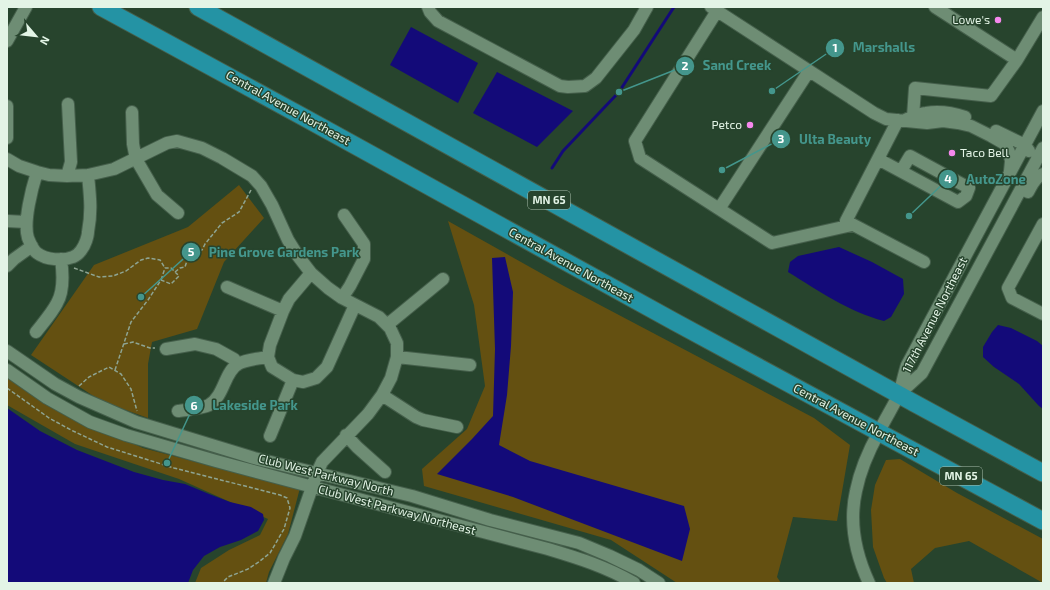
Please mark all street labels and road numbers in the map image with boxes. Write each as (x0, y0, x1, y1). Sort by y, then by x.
street label: Central Avenue Northeast (224, 67, 354, 147)
road number: MN 65 (528, 191, 570, 209)
street label: Central Avenue Northeast (507, 224, 637, 304)
street label: 117th Avenue Northeast (899, 254, 970, 375)
street label: Central Avenue Northeast (791, 380, 922, 458)
street label: Club West Parkway North (257, 450, 395, 498)
road number: MN 65 (940, 467, 982, 485)
street label: Club West Parkway Northeast (317, 481, 478, 537)

